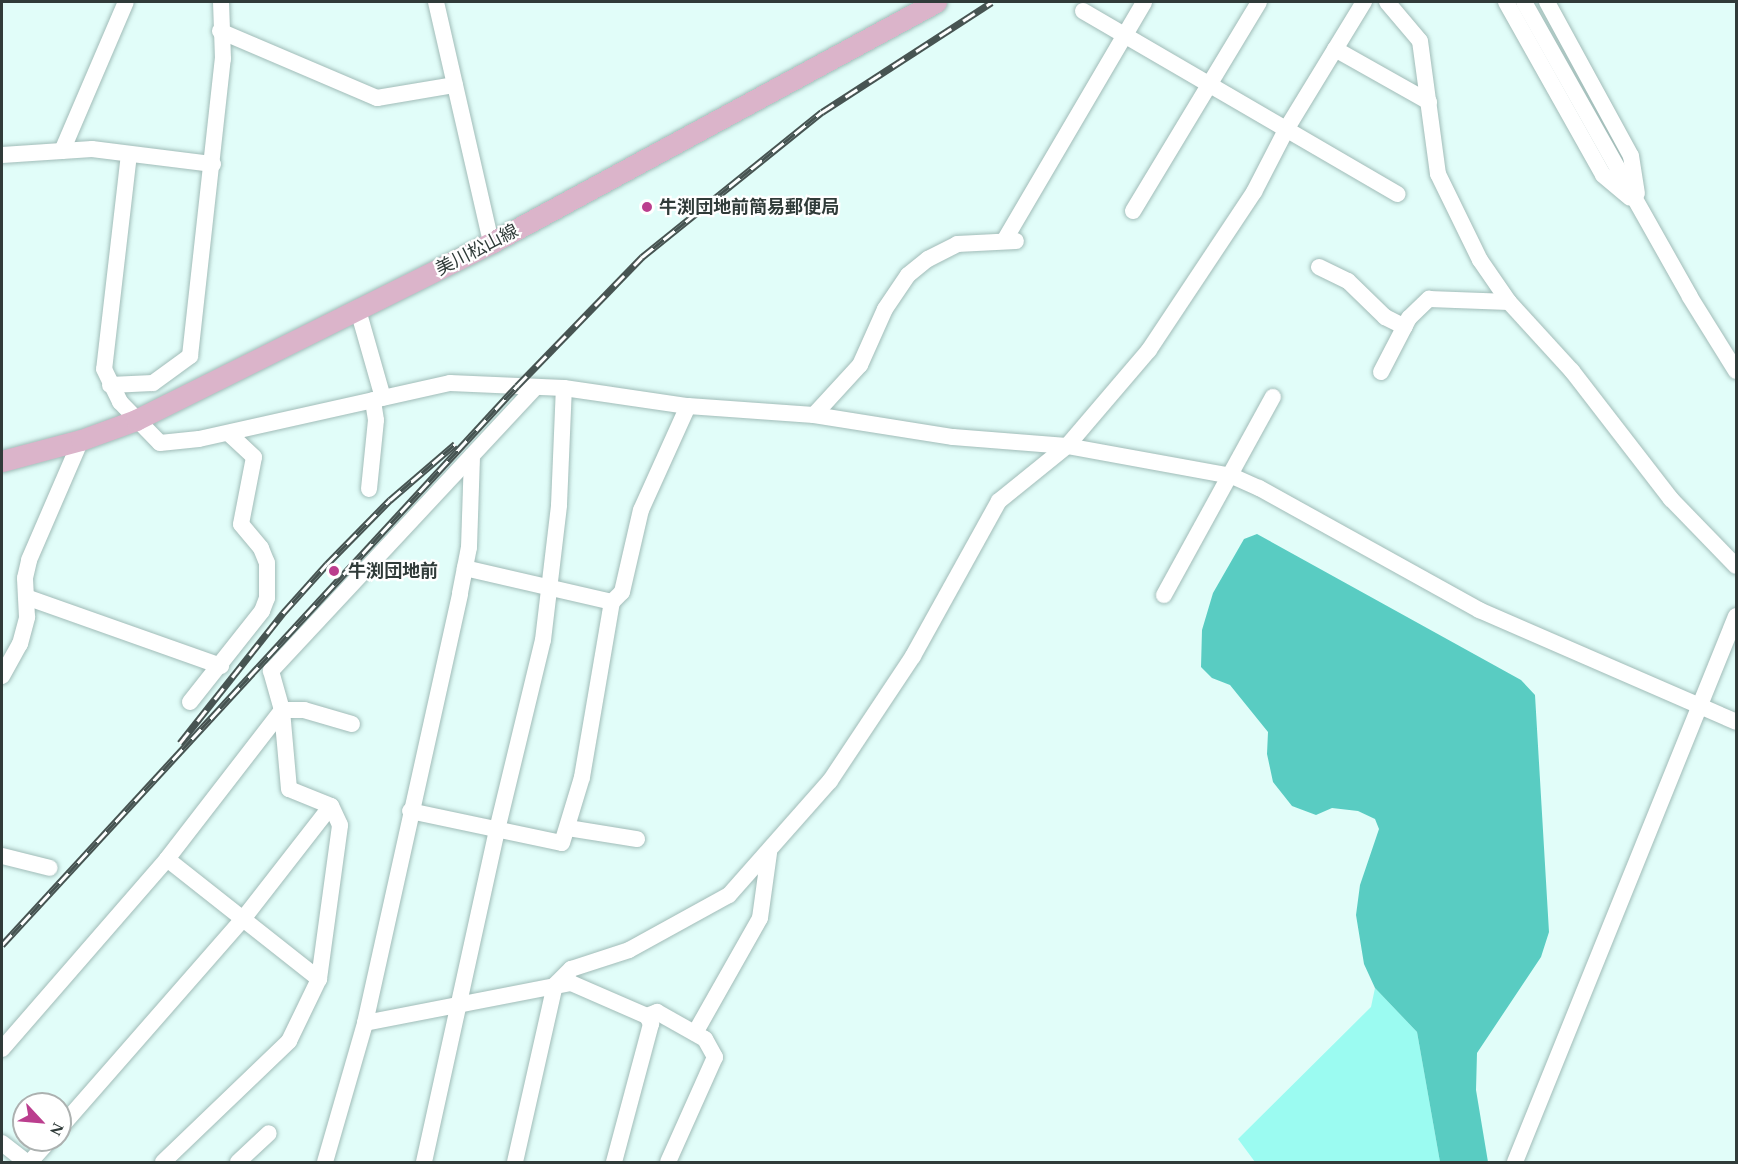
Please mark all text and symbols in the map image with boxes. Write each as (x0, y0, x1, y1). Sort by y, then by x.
place label: 牛渕団地前簡易郵便局 (659, 196, 839, 218)
marker: 牛渕団地前簡易郵便局 (640, 200, 654, 214)
street label: 美川松山線 (432, 220, 522, 280)
place label: 牛渕団地前 (348, 560, 438, 582)
marker: 牛渕団地前 (325, 562, 343, 580)
north arrow (12, 1092, 72, 1152)
text: N (47, 1120, 67, 1138)

